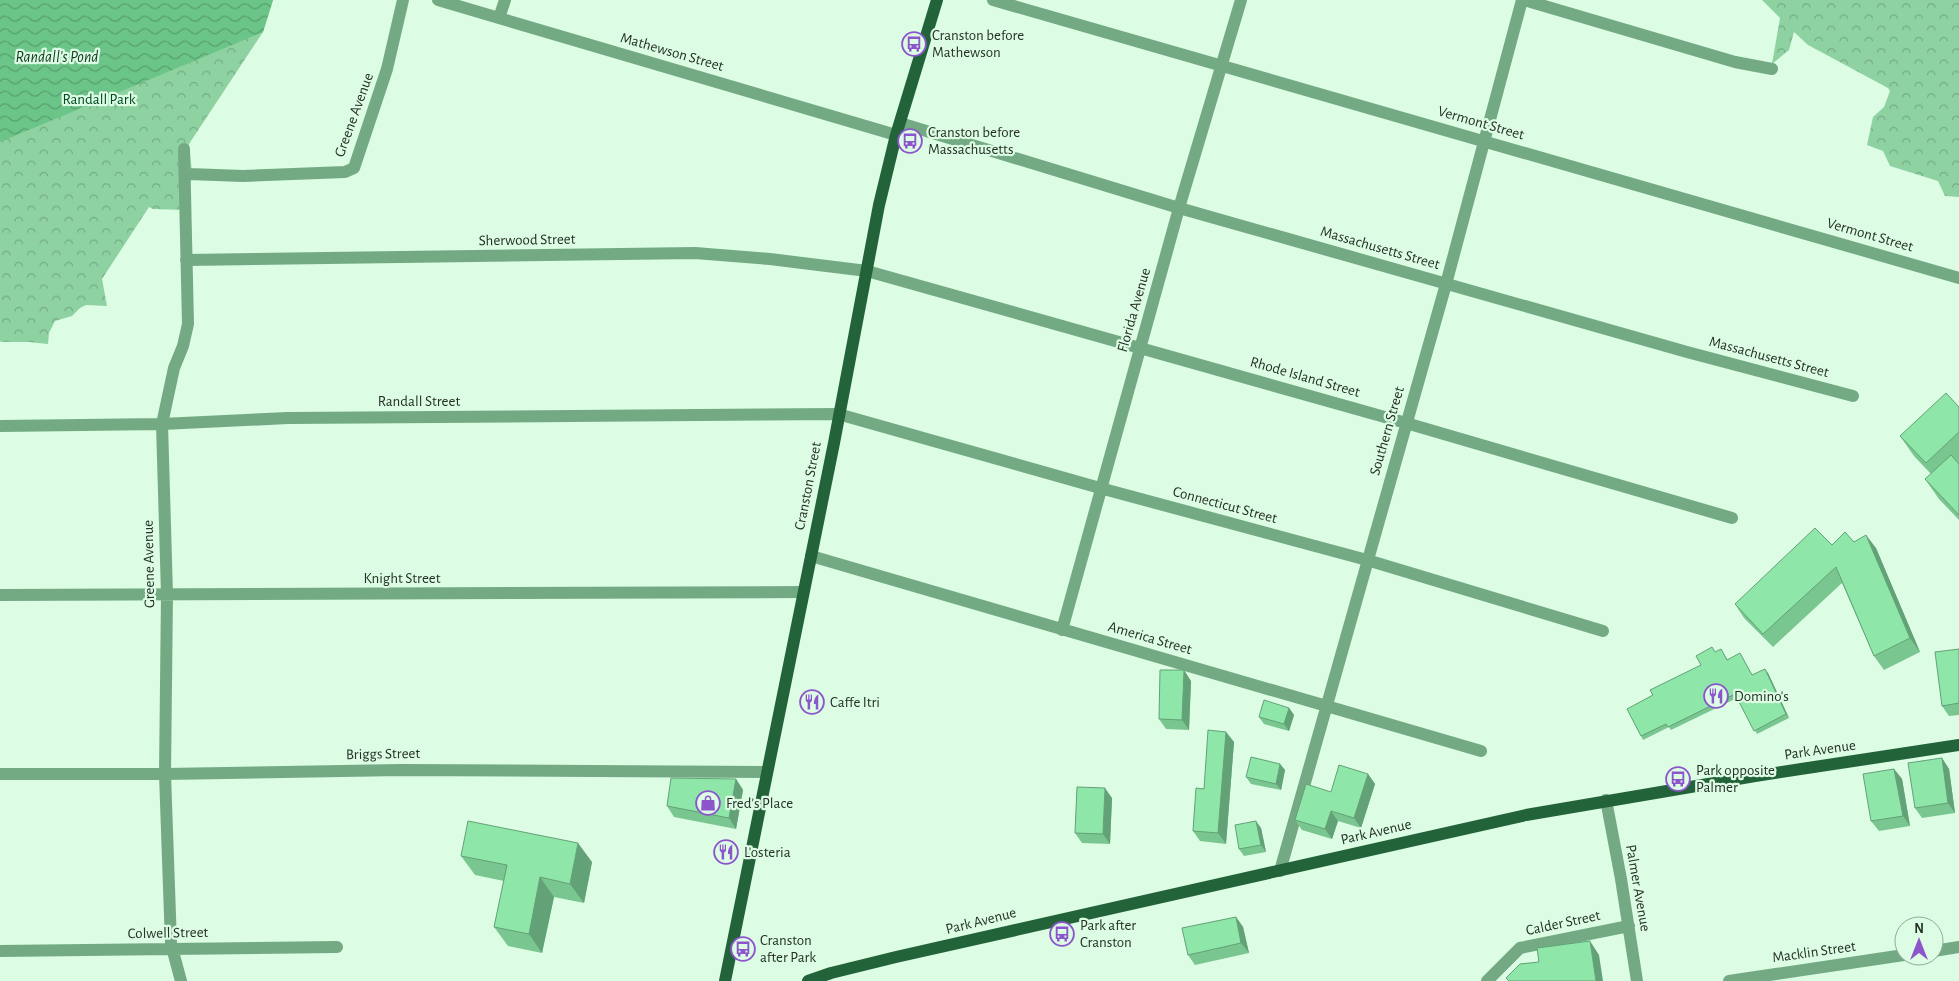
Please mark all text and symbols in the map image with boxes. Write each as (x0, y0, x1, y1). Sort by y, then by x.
place label: Cranston before Mathewson (932, 28, 1024, 60)
street label: Mathewson Street (619, 30, 725, 74)
bus stop icon: Cranston before Mathewson (901, 31, 927, 57)
water label: Randall's Pond (16, 49, 98, 65)
street label: Greene Avenue (332, 71, 376, 159)
park label: Randall Park (62, 92, 136, 107)
street label: Vermont Street (1436, 104, 1526, 143)
place label: Cranston before Massachusetts (928, 125, 1020, 157)
bus stop icon: Cranston before Massachusetts (897, 128, 923, 154)
street label: Vermont Street (1825, 216, 1915, 255)
street label: Massachusetts Street (1319, 224, 1441, 272)
street label: Sherwood Street (478, 232, 576, 248)
street label: Florida Avenue (1115, 266, 1153, 354)
street label: Massachusetts Street (1708, 334, 1831, 380)
street label: Rhode Island Street (1248, 354, 1362, 400)
street label: Southern Street (1367, 385, 1407, 477)
street label: Randall Street (378, 394, 460, 409)
street label: Cranston Street (792, 440, 824, 531)
street label: Connecticut Street (1171, 484, 1279, 526)
street label: Greene Avenue (141, 520, 157, 608)
street label: Knight Street (363, 571, 441, 586)
street label: America Street (1106, 619, 1194, 657)
restaurant icon: Domino's (1703, 683, 1729, 709)
restaurant icon: Caffe Itri (799, 689, 825, 715)
place label: Domino's (1734, 689, 1789, 704)
place label: Caffe Itri (830, 695, 880, 710)
street label: Park Avenue (1783, 738, 1857, 762)
street label: Briggs Street (346, 746, 421, 762)
place label: Park opposite Palmer (1696, 763, 1775, 795)
bus stop icon: Park opposite Palmer (1665, 766, 1691, 792)
shop icon: Fred's Place (695, 790, 721, 816)
place label: Fred's Place (726, 796, 793, 811)
street label: Park Avenue (1339, 817, 1413, 847)
restaurant icon: L'osteria (713, 839, 739, 865)
street label: Palmer Avenue (1623, 843, 1653, 933)
place label: L'osteria (744, 845, 791, 860)
street label: Park Avenue (944, 905, 1018, 937)
street label: Calder Street (1524, 908, 1602, 938)
north arrow (1894, 916, 1944, 966)
place label: Park after Cranston (1080, 918, 1136, 950)
bus stop icon: Park after Cranston (1049, 921, 1075, 947)
text: N (1914, 922, 1924, 936)
street label: Colwell Street (128, 925, 209, 941)
place label: Cranston after Park (760, 933, 816, 965)
bus stop icon: Cranston after Park (730, 936, 756, 962)
street label: Macklin Street (1771, 939, 1857, 965)

